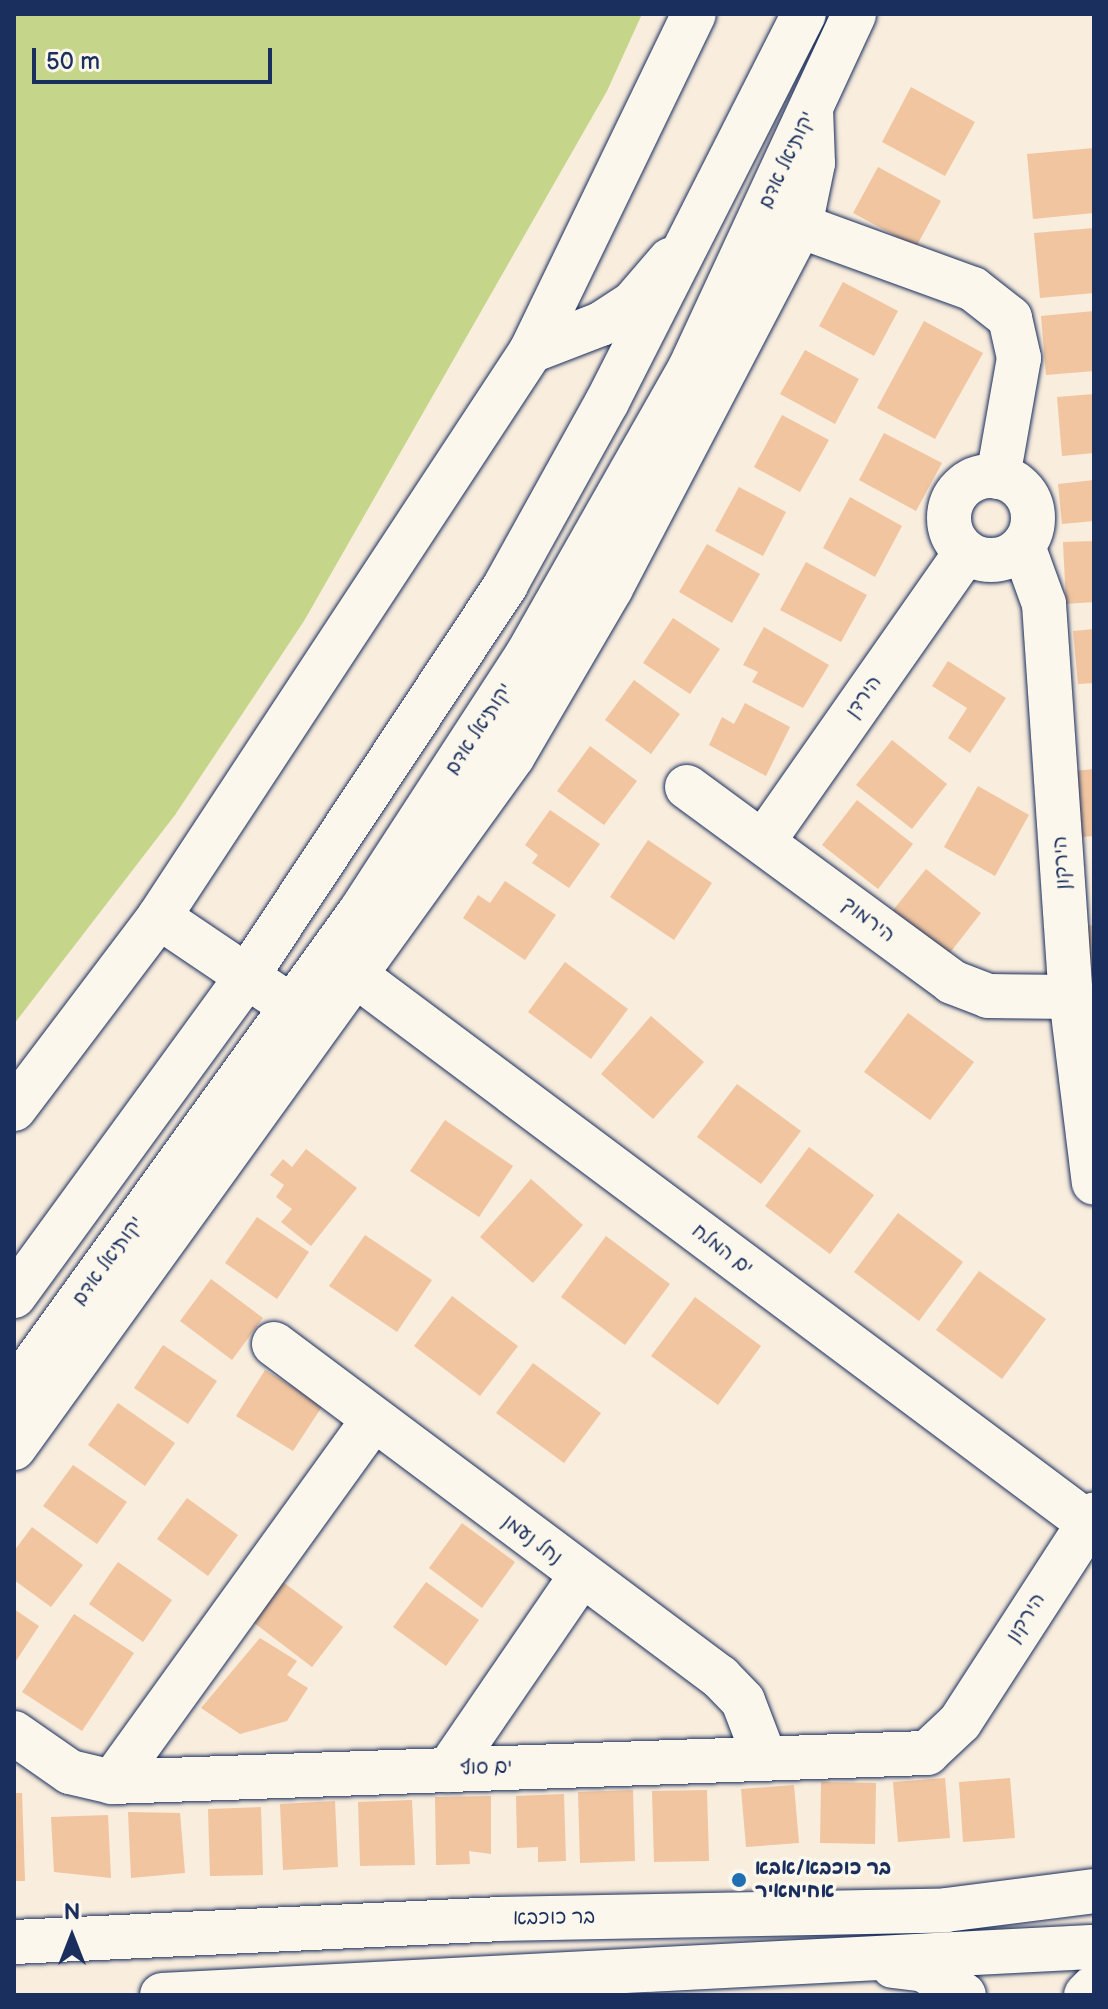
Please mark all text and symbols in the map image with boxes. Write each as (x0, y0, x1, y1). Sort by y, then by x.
scale bar (36, 32, 276, 82)
text: 50 m (46, 47, 100, 76)
street label: יקותיאל אדם (754, 108, 820, 212)
street label: הירדן (841, 671, 887, 723)
street label: יקותיאל אדם (440, 679, 518, 779)
street label: הירקון (1048, 835, 1076, 891)
street label: הירמוך (837, 892, 899, 948)
street label: יקותיאל אדם (68, 1212, 148, 1310)
street label: ים המלח (687, 1219, 757, 1281)
street label: נחל נעמן (497, 1510, 567, 1570)
street label: הירקון (1002, 1589, 1050, 1647)
street label: ים סוף (459, 1755, 513, 1781)
place label: בר כוכבא/אבא אחימאיר (755, 1856, 891, 1903)
marker: בר כוכבא/אבא אחימאיר (730, 1871, 748, 1889)
north arrow (32, 1897, 112, 1977)
text: N (64, 1899, 80, 1926)
street label: בר כוכבא (513, 1905, 595, 1931)

